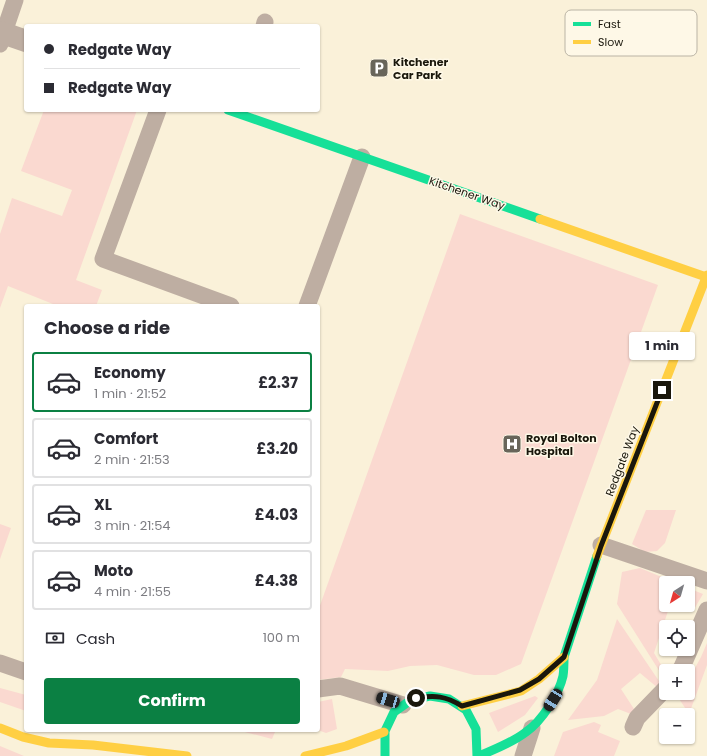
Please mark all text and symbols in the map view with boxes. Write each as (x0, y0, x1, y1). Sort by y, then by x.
legend (565, 10, 697, 56)
text: Fast (598, 16, 621, 32)
text: Slow (598, 34, 623, 50)
text: Redgate Way (68, 39, 172, 60)
place label: Kitchener Car Park (393, 54, 448, 83)
parking icon: Kitchener Car Park (368, 57, 390, 79)
text: Redgate Way (68, 77, 172, 98)
street label: Kitchener Way (427, 173, 508, 214)
text: Choose a ride (44, 315, 170, 340)
callout: 1 min (629, 332, 695, 360)
text: 1 min (645, 336, 679, 355)
text: Economy (94, 362, 166, 383)
icon: car (46, 364, 82, 400)
text: £2.37 (258, 372, 298, 393)
route end (653, 381, 671, 399)
text: 1 min · 21:52 (94, 384, 166, 403)
street label: Redgate Way (601, 423, 643, 498)
text: Comfort (94, 428, 158, 449)
icon: car (46, 430, 82, 466)
place label: Royal Bolton Hospital (526, 430, 597, 459)
hospital icon: Royal Bolton Hospital (501, 433, 523, 455)
text: £3.20 (256, 438, 298, 459)
text: 2 min · 21:53 (94, 450, 170, 469)
text: XL (94, 494, 112, 515)
icon: car (46, 496, 82, 532)
text: £4.03 (255, 504, 298, 525)
text: 3 min · 21:54 (94, 516, 170, 535)
text: Moto (94, 560, 133, 581)
icon: car (46, 562, 82, 598)
text: £4.38 (255, 570, 298, 591)
north arrow (659, 576, 695, 612)
map controls (659, 576, 695, 744)
text: 4 min · 21:55 (94, 582, 171, 601)
button: locate (659, 620, 695, 656)
icon: cash (44, 627, 66, 649)
text: Cash (76, 628, 115, 649)
text: 100 m (263, 628, 300, 647)
button: + (659, 664, 695, 700)
button: Confirm (44, 678, 300, 724)
car (542, 687, 564, 713)
route start (407, 689, 425, 707)
car (375, 691, 401, 709)
button: − (659, 708, 695, 744)

